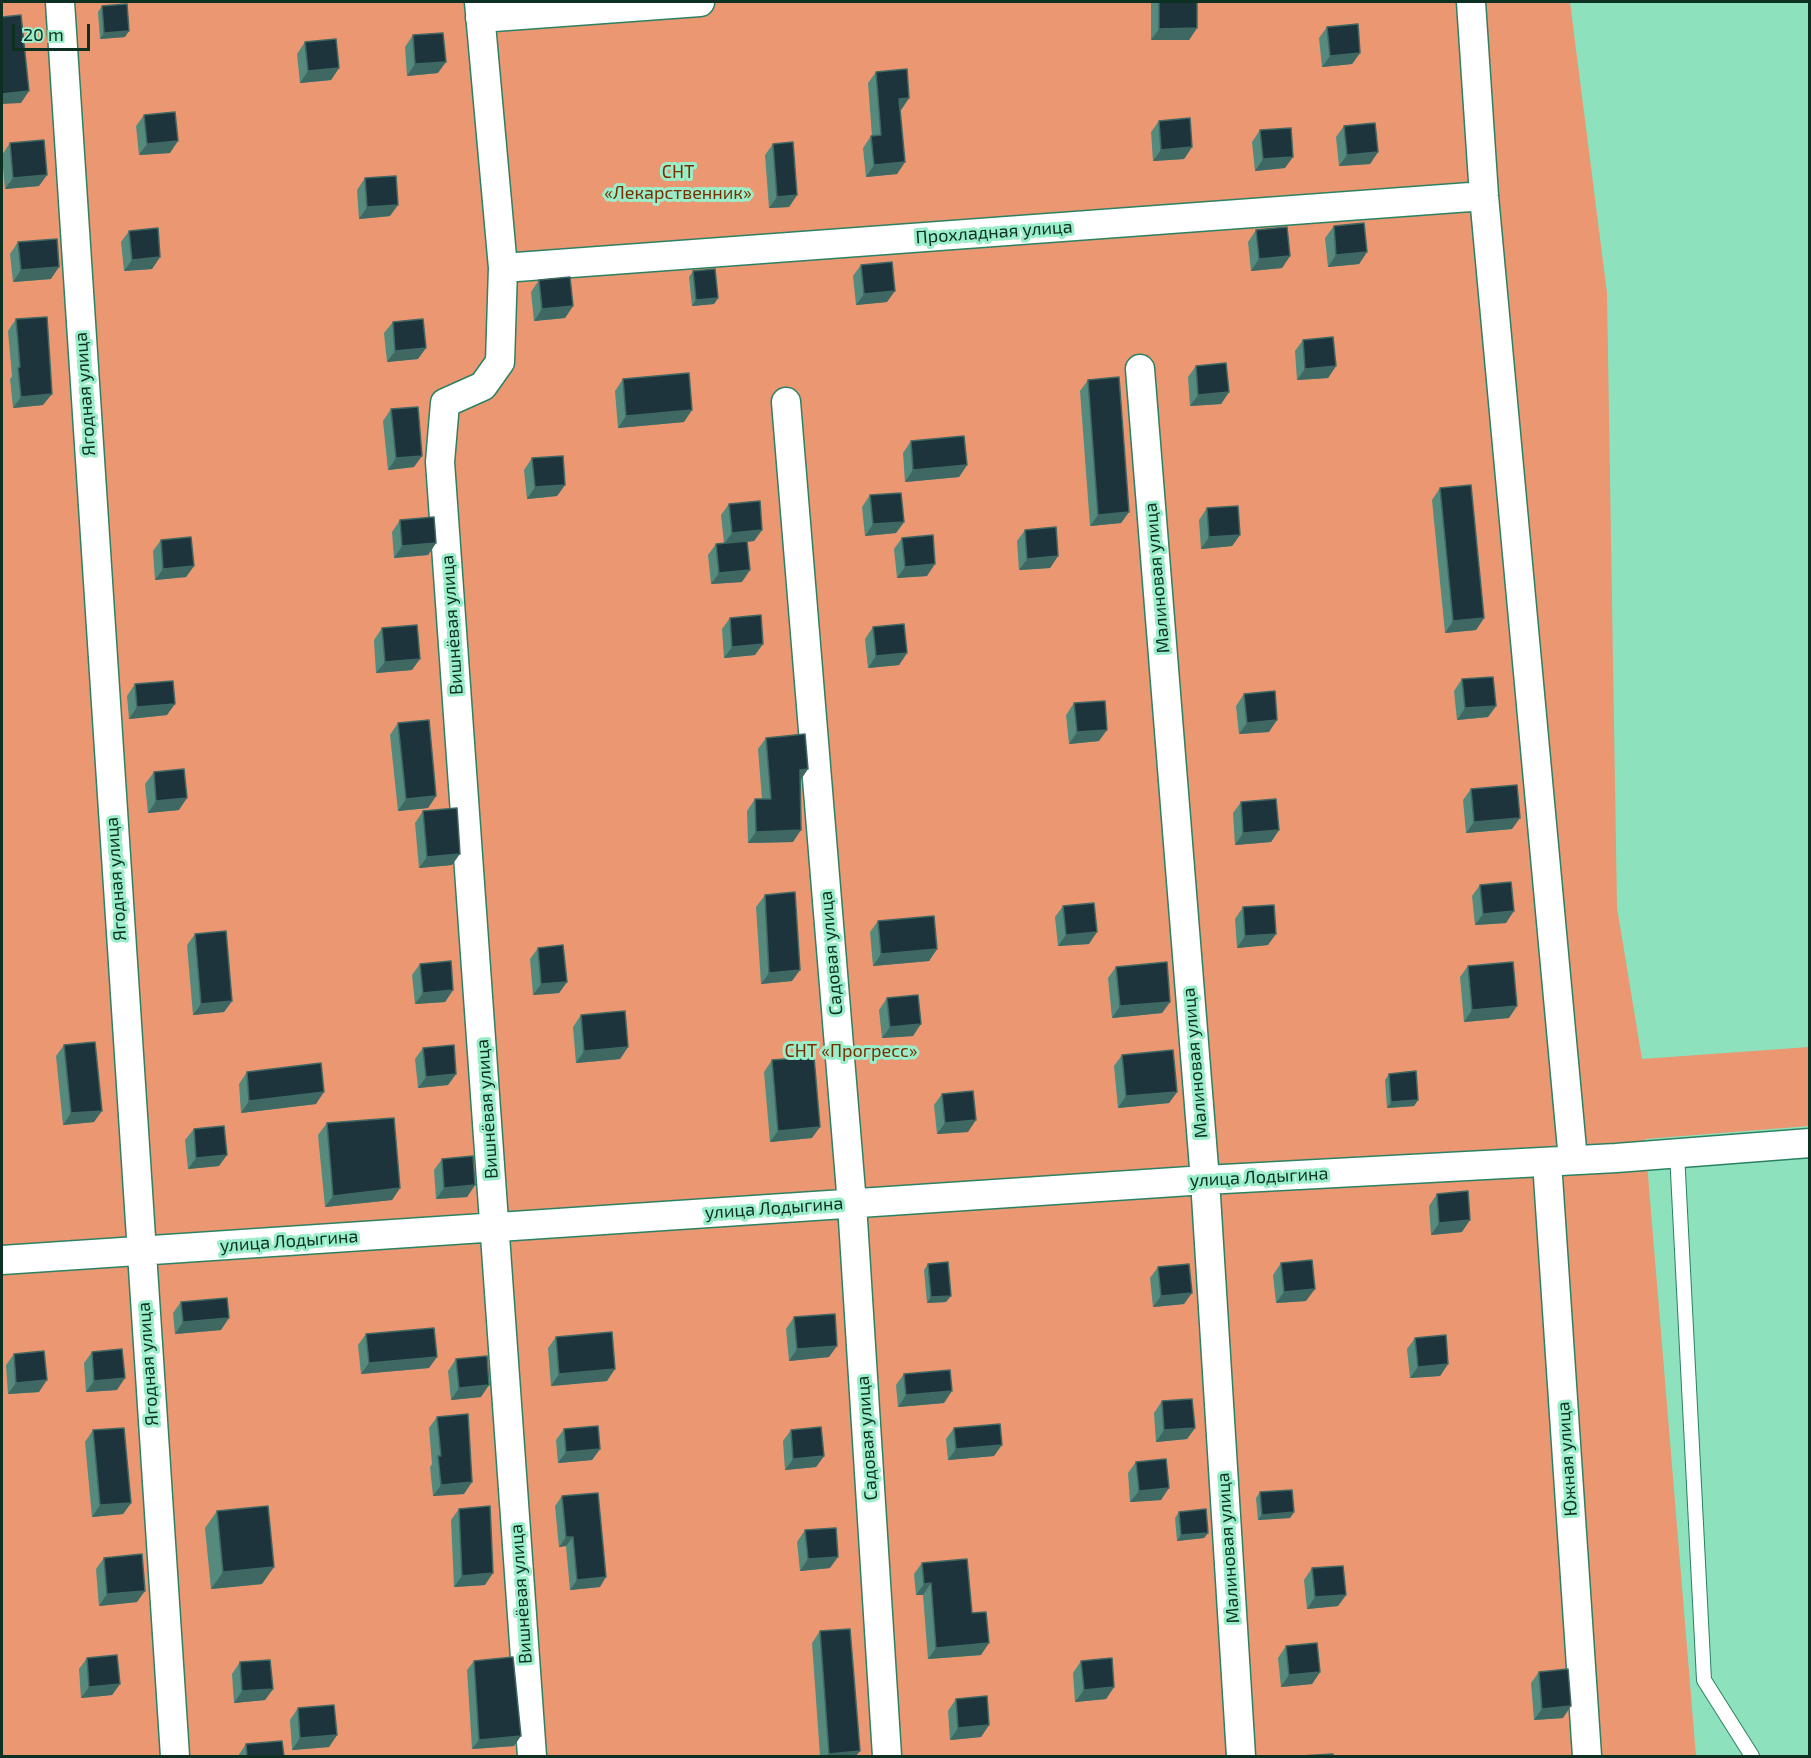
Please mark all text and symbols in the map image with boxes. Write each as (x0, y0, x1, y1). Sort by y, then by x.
scale bar (15, 12, 93, 50)
text: 20 m (23, 23, 64, 45)
park label: СНТ «Лекарственник» (604, 161, 752, 204)
street label: Прохладная улица (915, 216, 1073, 248)
street label: Ягодная улица (70, 331, 100, 457)
street label: Малиновая улица (1140, 502, 1174, 654)
street label: Вишнёвая улица (436, 554, 468, 696)
street label: Ягодная улица (101, 816, 131, 942)
street label: Садовая улица (815, 890, 847, 1016)
street label: Малиновая улица (1178, 987, 1212, 1139)
street label: Вишнёвая улица (471, 1038, 503, 1180)
park label: СНТ «Прогресс» (784, 1040, 918, 1062)
street label: улица Лодыгина (1189, 1163, 1329, 1191)
street label: улица Лодыгина (704, 1192, 844, 1224)
street label: улица Лодыгина (219, 1225, 359, 1257)
street label: Ягодная улица (133, 1301, 163, 1427)
street label: Садовая улица (852, 1375, 882, 1501)
street label: Южная улица (1552, 1401, 1582, 1517)
street label: Малиновая улица (1212, 1472, 1244, 1624)
street label: Вишнёвая улица (505, 1523, 537, 1665)

